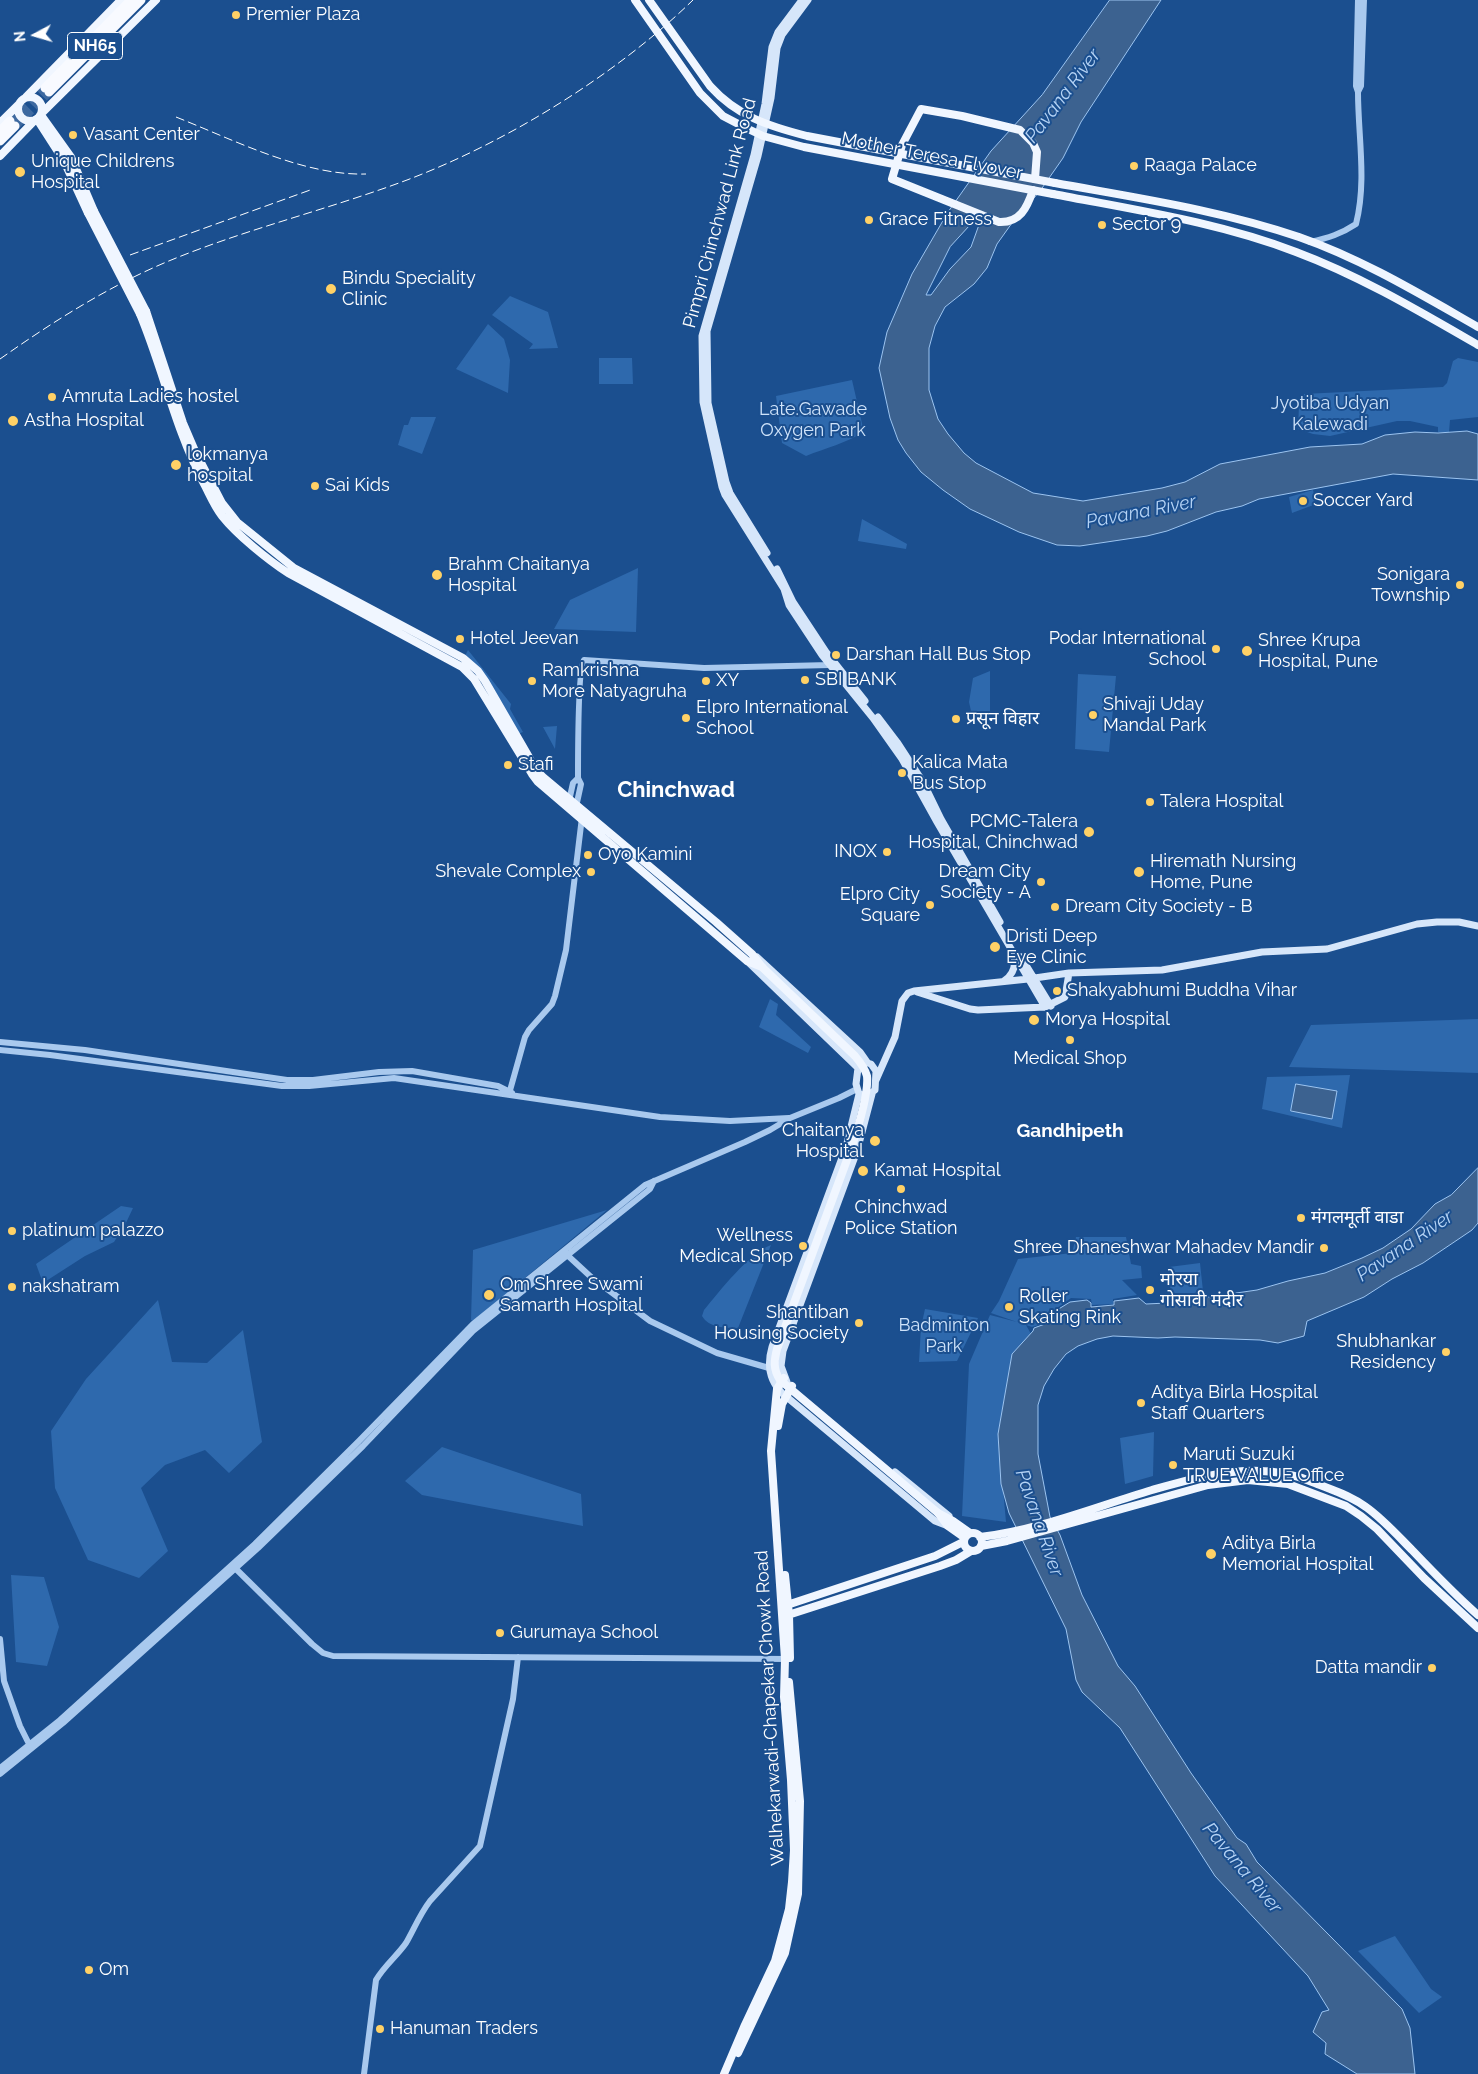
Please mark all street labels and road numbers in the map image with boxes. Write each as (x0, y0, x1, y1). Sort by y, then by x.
road number: NH65 (68, 32, 122, 59)
street label: Pimpri Chinchwad Link Road (679, 96, 761, 330)
street label: Mother Teresa Flyover (839, 128, 1025, 184)
street label: Walhekarwadi-Chapekar Chowk Road (751, 1550, 789, 1866)

